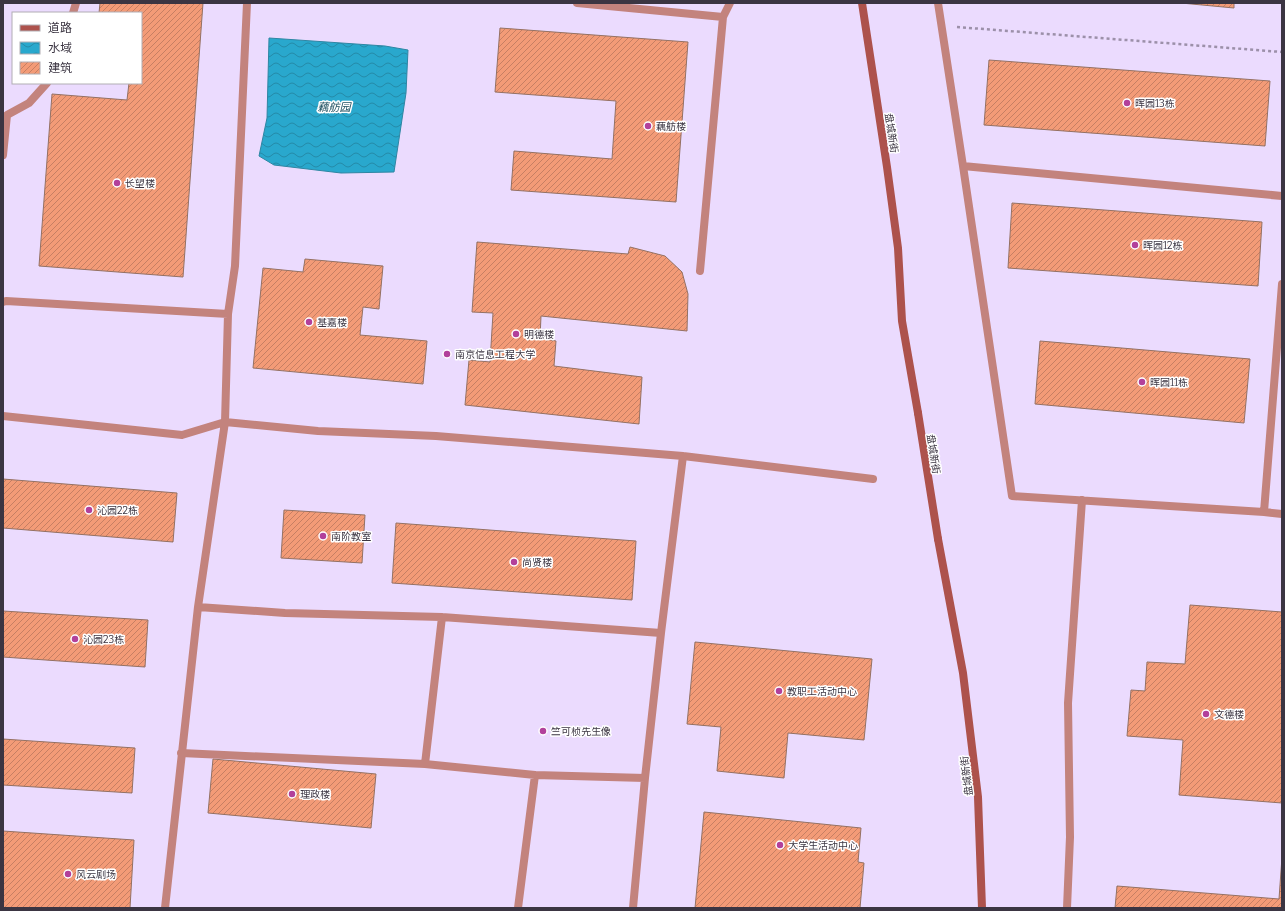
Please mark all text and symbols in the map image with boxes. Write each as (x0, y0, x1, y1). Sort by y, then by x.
legend (12, 12, 142, 84)
text: 道路 (48, 21, 72, 35)
text: 水域 (48, 41, 72, 55)
text: 建筑 (48, 61, 72, 75)
marker: 晖园13栋 (1122, 98, 1132, 108)
place label: 晖园13栋 (1135, 98, 1175, 110)
water label: 藕舫园 (318, 101, 352, 114)
street label: 盘城新街 (882, 112, 900, 154)
marker: 藕舫楼 (643, 121, 653, 131)
place label: 藕舫楼 (656, 121, 686, 133)
marker: 长望楼 (112, 178, 122, 188)
place label: 长望楼 (125, 178, 155, 190)
marker: 晖园12栋 (1130, 240, 1140, 250)
place label: 晖园12栋 (1143, 240, 1183, 252)
marker: 基嘉楼 (304, 317, 314, 327)
place label: 基嘉楼 (317, 317, 347, 329)
marker: 明德楼 (511, 329, 521, 339)
place label: 明德楼 (524, 329, 554, 341)
marker: 南京信息工程大学 (442, 349, 452, 359)
place label: 南京信息工程大学 (455, 349, 535, 361)
marker: 晖园11栋 (1137, 377, 1147, 387)
place label: 晖园11栋 (1150, 377, 1188, 389)
street label: 盘城新街 (924, 433, 942, 475)
marker: 沁园22栋 (84, 505, 94, 515)
place label: 沁园22栋 (97, 505, 138, 517)
marker: 南阶教室 (318, 531, 328, 541)
place label: 南阶教室 (331, 531, 371, 543)
marker: 尚贤楼 (509, 557, 519, 567)
place label: 尚贤楼 (522, 557, 552, 569)
marker: 沁园23栋 (70, 634, 80, 644)
place label: 沁园23栋 (83, 634, 124, 646)
marker: 教职工活动中心 (774, 686, 784, 696)
place label: 教职工活动中心 (787, 686, 857, 698)
marker: 文德楼 (1201, 709, 1211, 719)
place label: 文德楼 (1214, 709, 1244, 721)
marker: 竺可桢先生像 (538, 726, 548, 736)
place label: 竺可桢先生像 (551, 726, 611, 738)
street label: 盘城新街 (959, 755, 975, 796)
marker: 理政楼 (287, 789, 297, 799)
place label: 理政楼 (300, 789, 330, 801)
marker: 大学生活动中心 (775, 840, 785, 850)
place label: 大学生活动中心 (788, 840, 858, 852)
marker: 风云剧场 (63, 869, 73, 879)
place label: 风云剧场 (76, 869, 116, 881)

